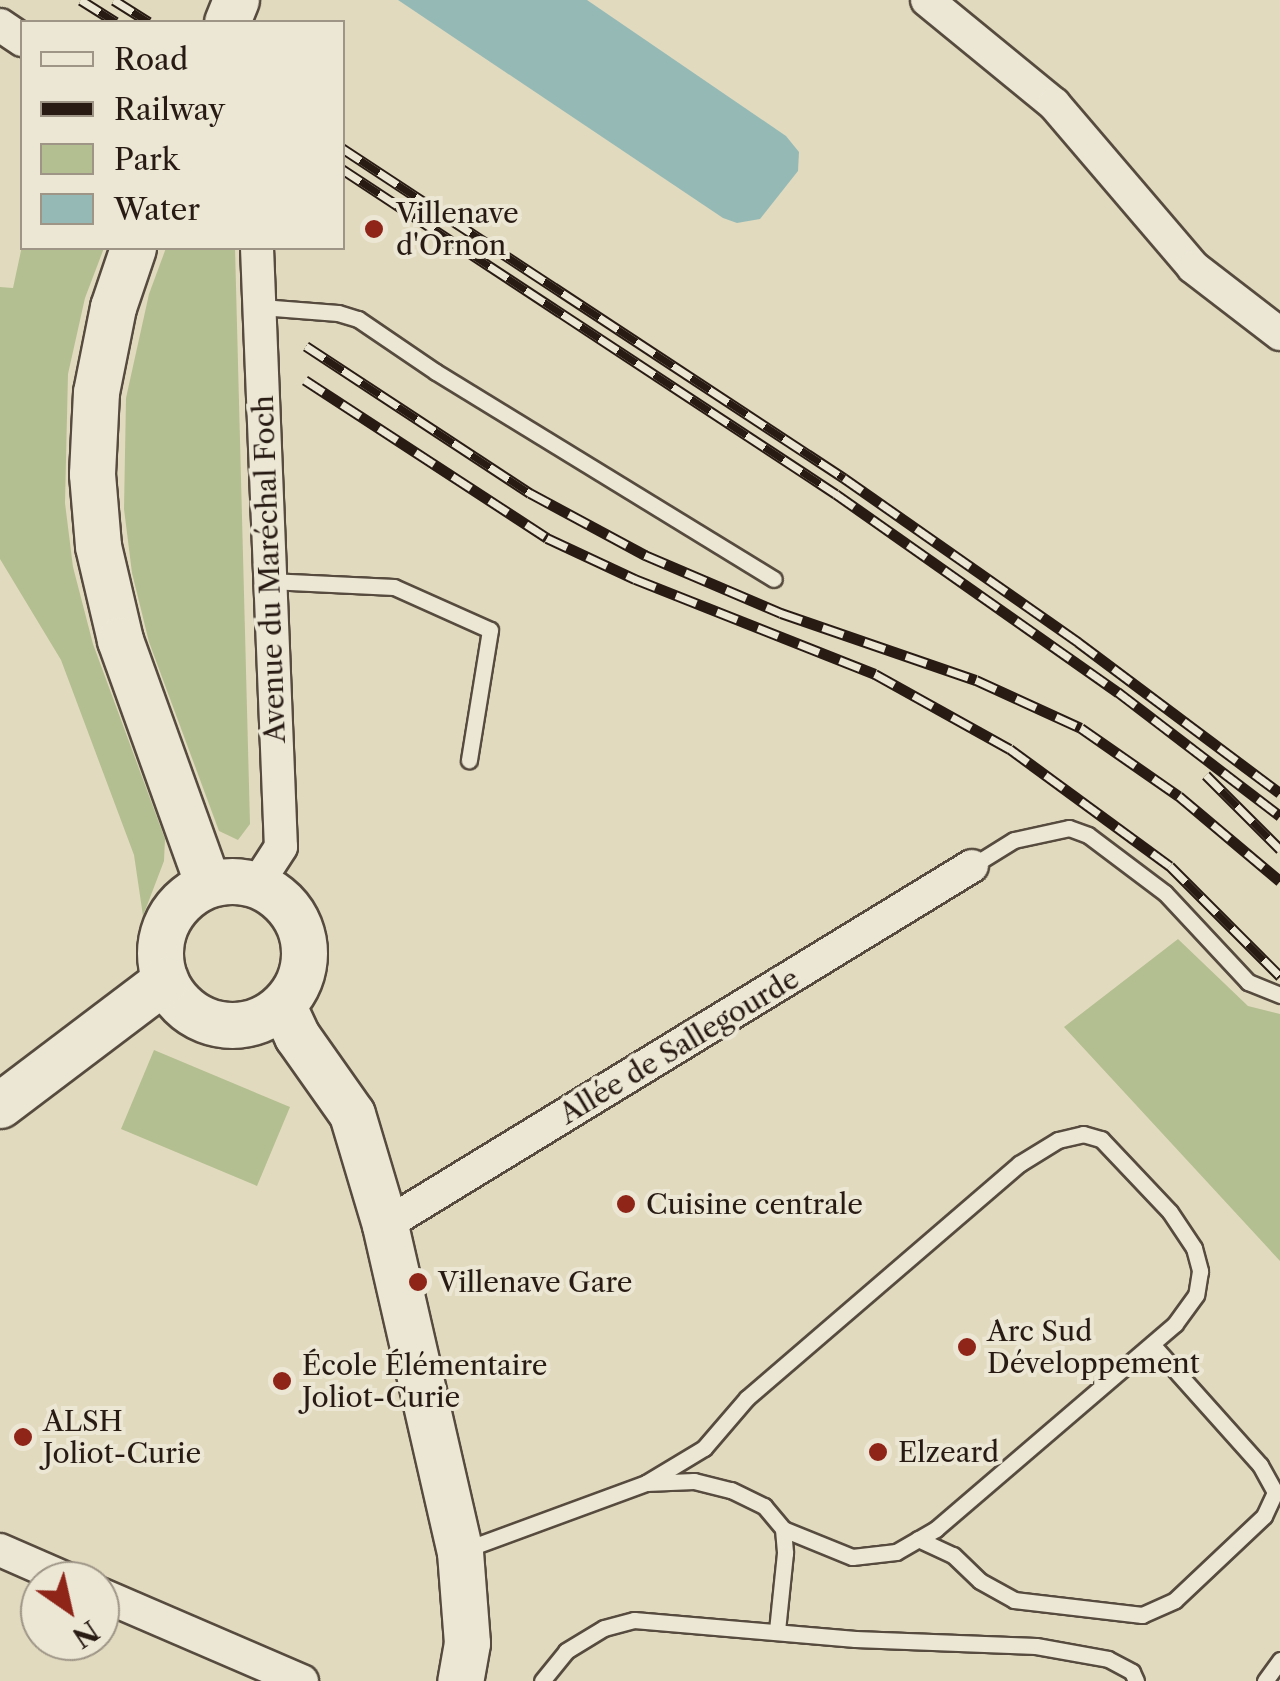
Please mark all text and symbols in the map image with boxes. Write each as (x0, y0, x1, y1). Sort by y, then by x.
legend (20, 20, 345, 250)
text: Road (114, 41, 188, 78)
text: Railway (114, 91, 225, 128)
text: Park (114, 141, 179, 178)
text: Water (114, 191, 200, 228)
place label: Villenave d'Ornon (396, 196, 519, 262)
marker: Villenave d'Ornon (361, 216, 387, 242)
street label: Avenue du Maréchal Foch (246, 395, 292, 743)
street label: Allée de Sallegourde (553, 961, 805, 1131)
place label: Cuisine centrale (646, 1187, 863, 1221)
marker: Cuisine centrale (615, 1193, 637, 1215)
place label: Villenave Gare (438, 1265, 633, 1299)
marker: Villenave Gare (407, 1271, 429, 1293)
place label: Arc Sud Développement (987, 1314, 1200, 1380)
marker: Arc Sud Développement (956, 1336, 978, 1358)
place label: École Élémentaire Joliot-Curie (302, 1348, 548, 1414)
marker: École Élémentaire Joliot-Curie (271, 1370, 293, 1392)
place label: ALSH Joliot-Curie (43, 1404, 201, 1470)
marker: ALSH Joliot-Curie (12, 1426, 34, 1448)
place label: Elzeard (898, 1435, 999, 1469)
marker: Elzeard (867, 1441, 889, 1463)
north arrow (20, 1561, 120, 1661)
text: N (66, 1613, 105, 1655)

